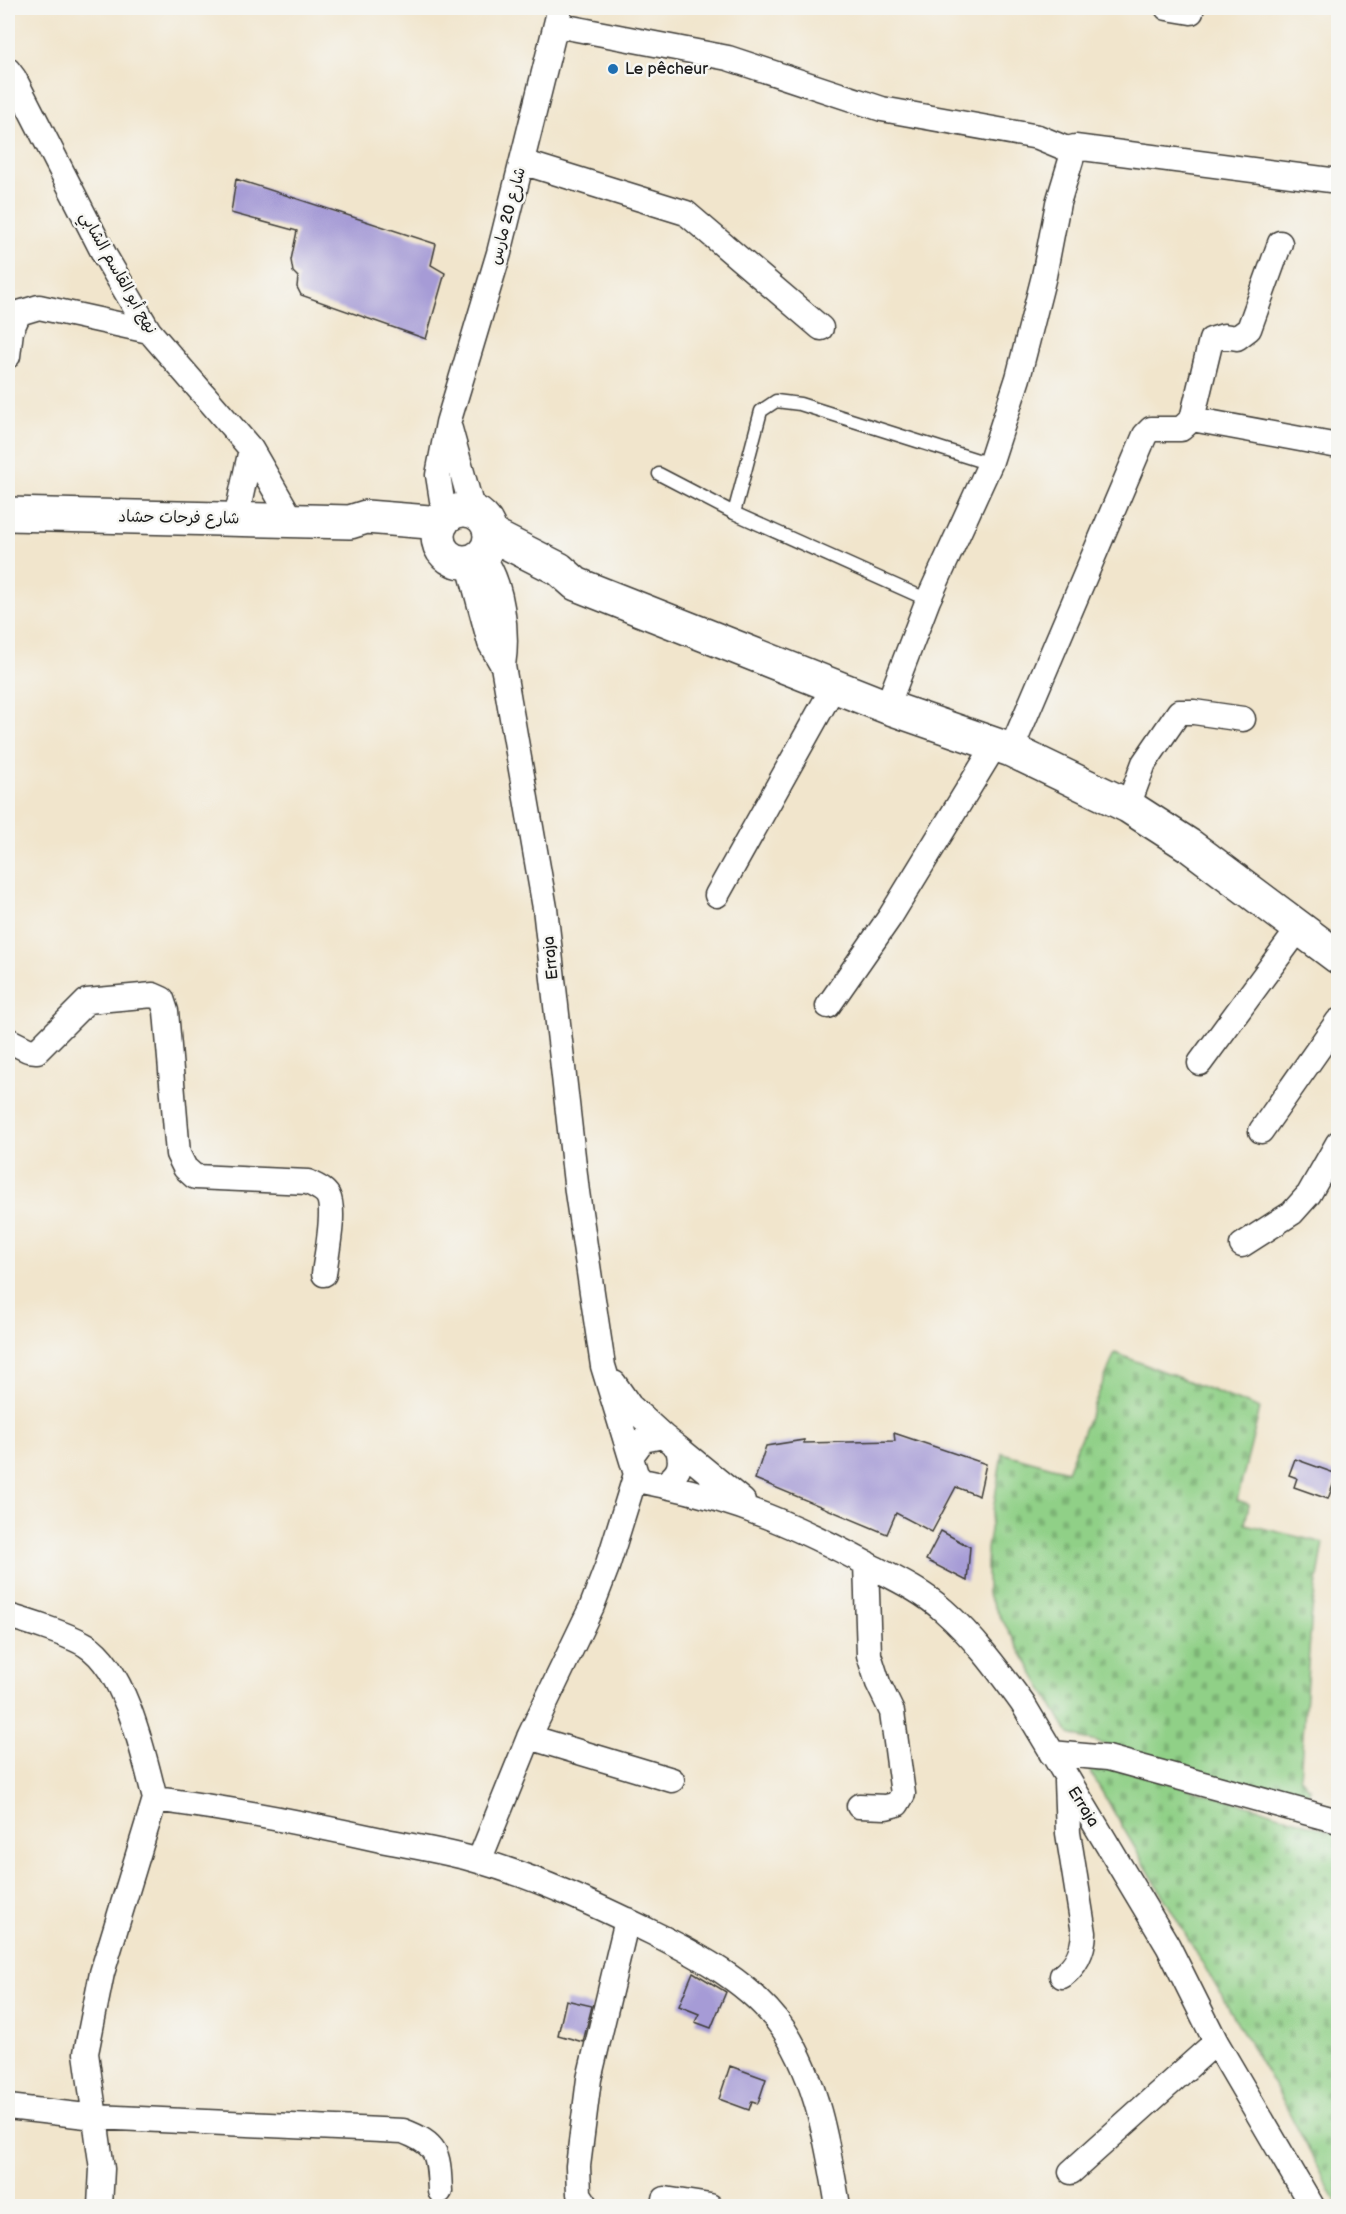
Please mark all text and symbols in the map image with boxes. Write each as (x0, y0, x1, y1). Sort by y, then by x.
place label: Le pêcheur (625, 60, 708, 79)
marker: Le pêcheur (606, 62, 620, 76)
street label: شارع 20 مارس (486, 165, 531, 267)
street label: نهج أبو القاسم الشابي (72, 209, 161, 339)
street label: شارع فرحات حشاد (118, 507, 240, 530)
street label: Erraja (539, 935, 563, 981)
street label: Erraja (1063, 1783, 1103, 1831)

